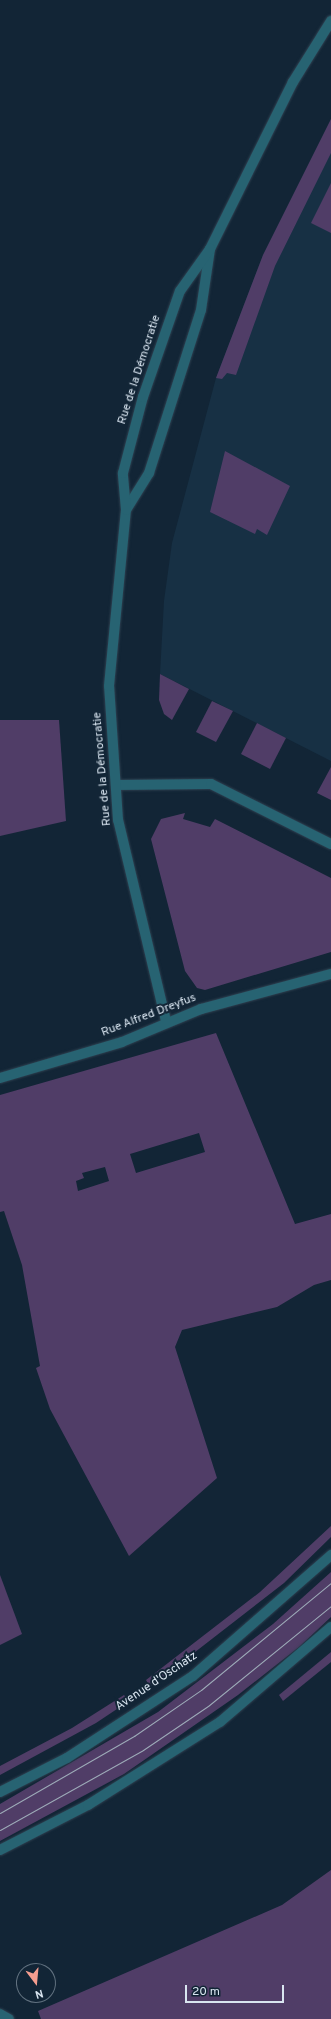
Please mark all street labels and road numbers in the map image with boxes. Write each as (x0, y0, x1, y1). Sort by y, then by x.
street label: Rue de la Démocratie (116, 313, 164, 427)
street label: Rue de la Démocratie (91, 711, 115, 827)
street label: Rue Alfred Dreyfus (99, 991, 199, 1041)
street label: Avenue d'Oschatz (113, 1649, 201, 1715)

